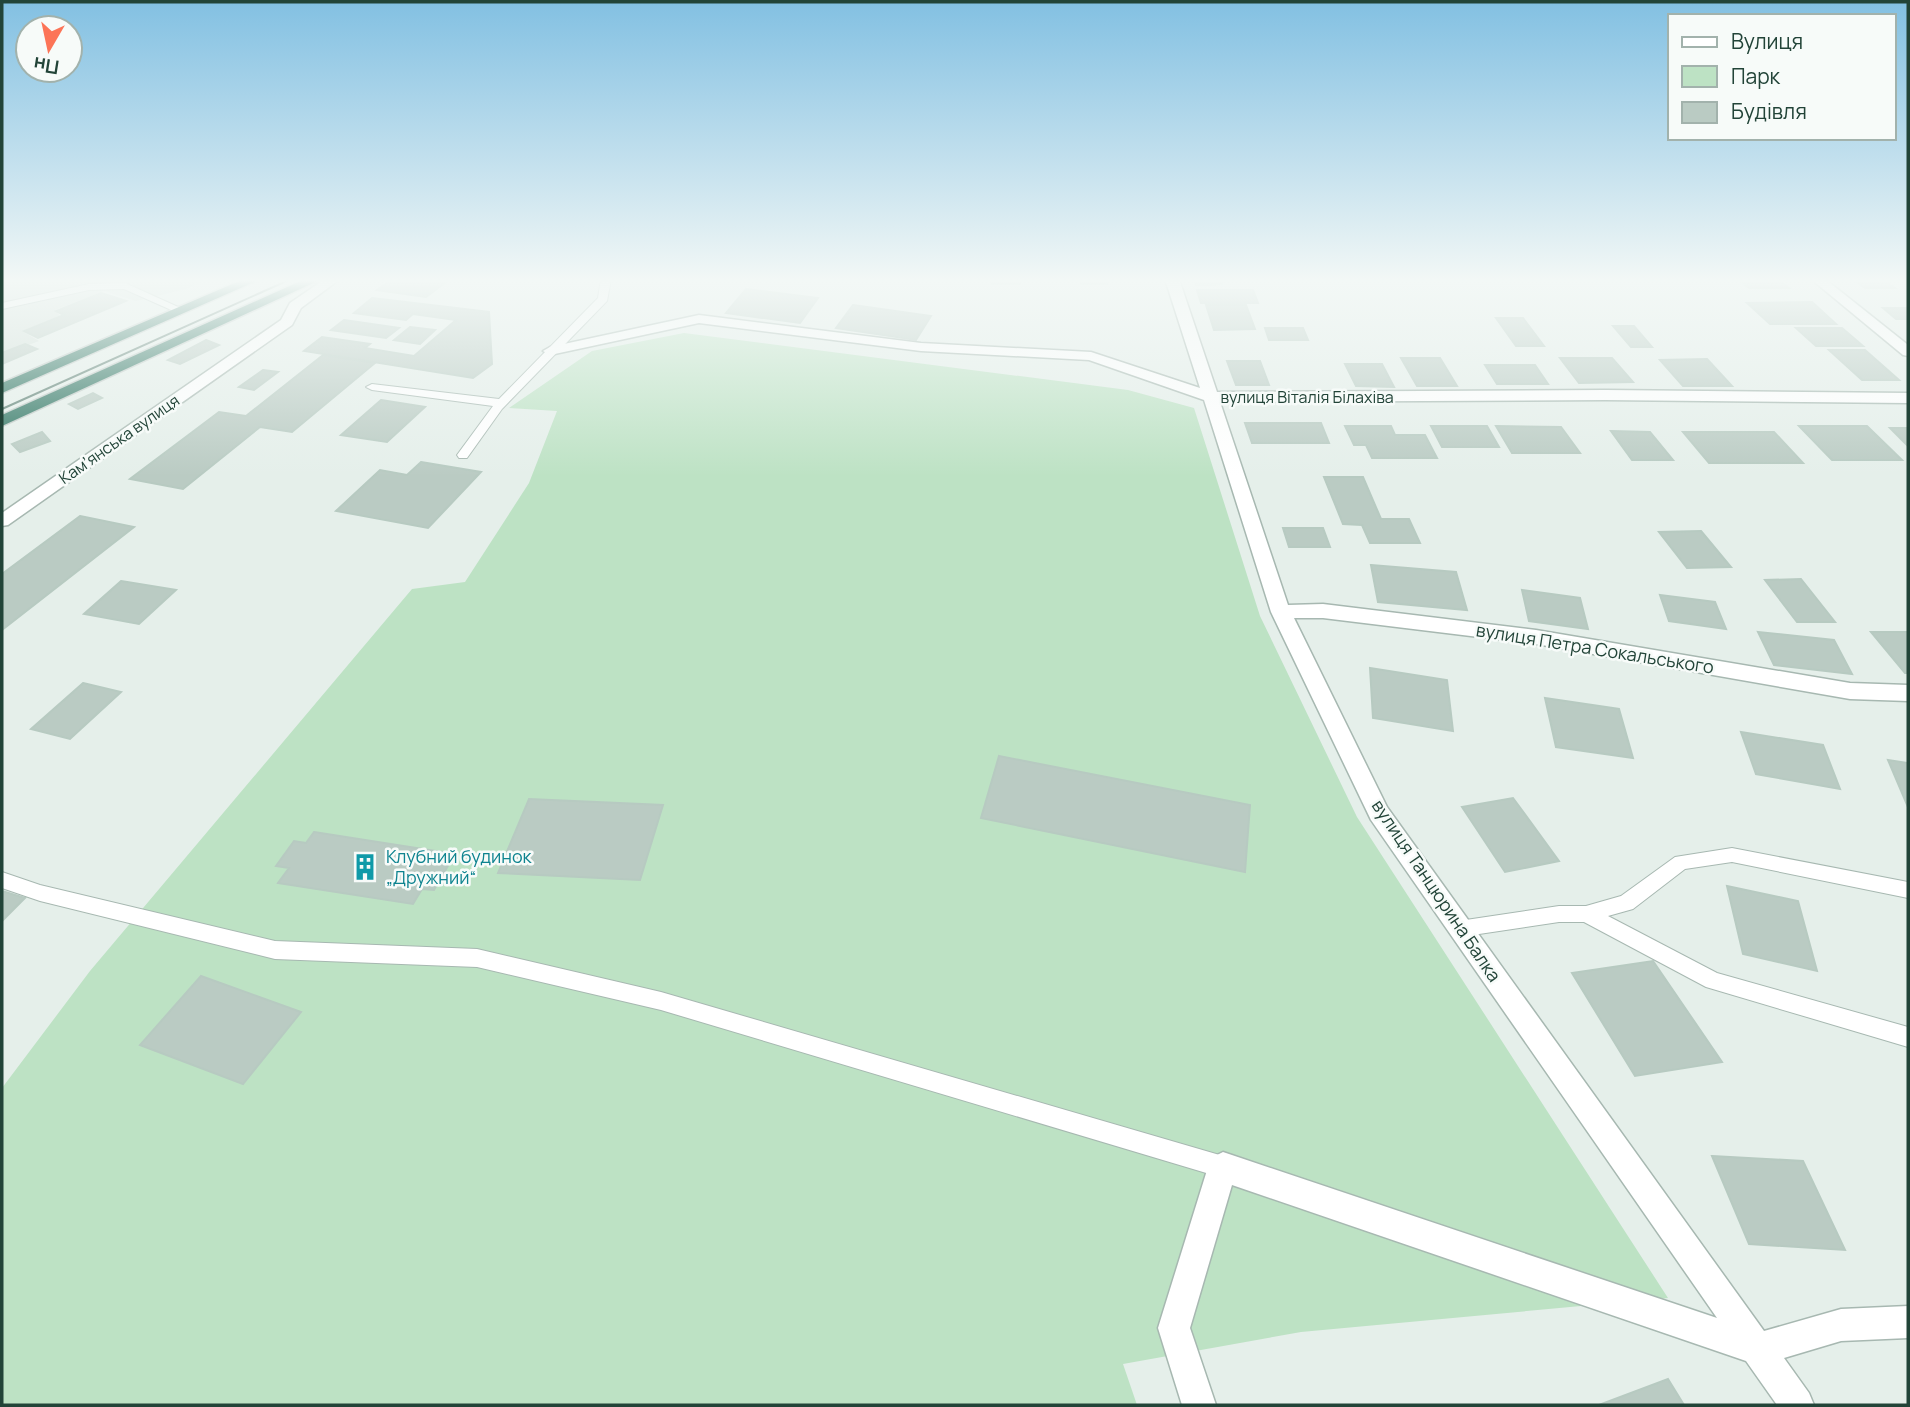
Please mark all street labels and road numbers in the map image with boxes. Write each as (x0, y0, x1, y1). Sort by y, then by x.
street label: вулиця Віталія Білахіва (1220, 386, 1394, 408)
street label: Камʼянська вулиця (54, 389, 184, 489)
street label: вулиця Петра Сокальського (1475, 617, 1716, 679)
street label: вулиця Танцюрина Балка (1367, 795, 1507, 986)

